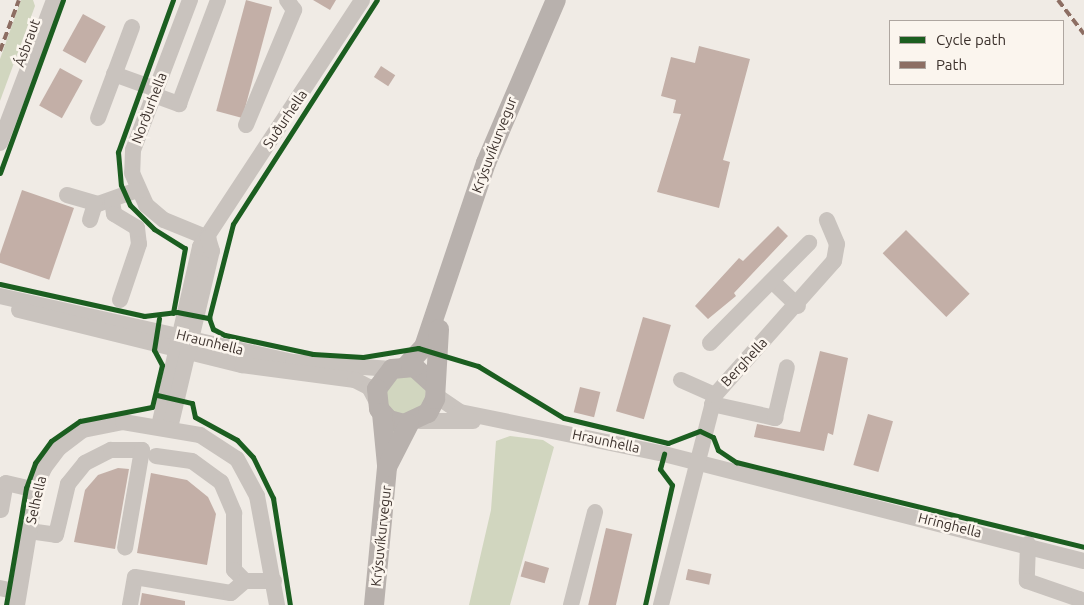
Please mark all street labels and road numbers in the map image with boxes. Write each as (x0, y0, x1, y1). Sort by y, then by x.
street label: Ásbraut (11, 17, 43, 69)
street label: Norðurhella (128, 70, 170, 146)
street label: Suðurhella (259, 87, 311, 151)
street label: Krýsuvíkurvegur (468, 95, 520, 195)
street label: Hraunhella (175, 326, 245, 358)
street label: Berghella (717, 334, 771, 390)
street label: Hraunhella (571, 426, 641, 456)
street label: Selhella (22, 474, 50, 526)
street label: Krýsuvíkurvegur (367, 485, 395, 587)
street label: Hringhella (917, 509, 983, 541)

